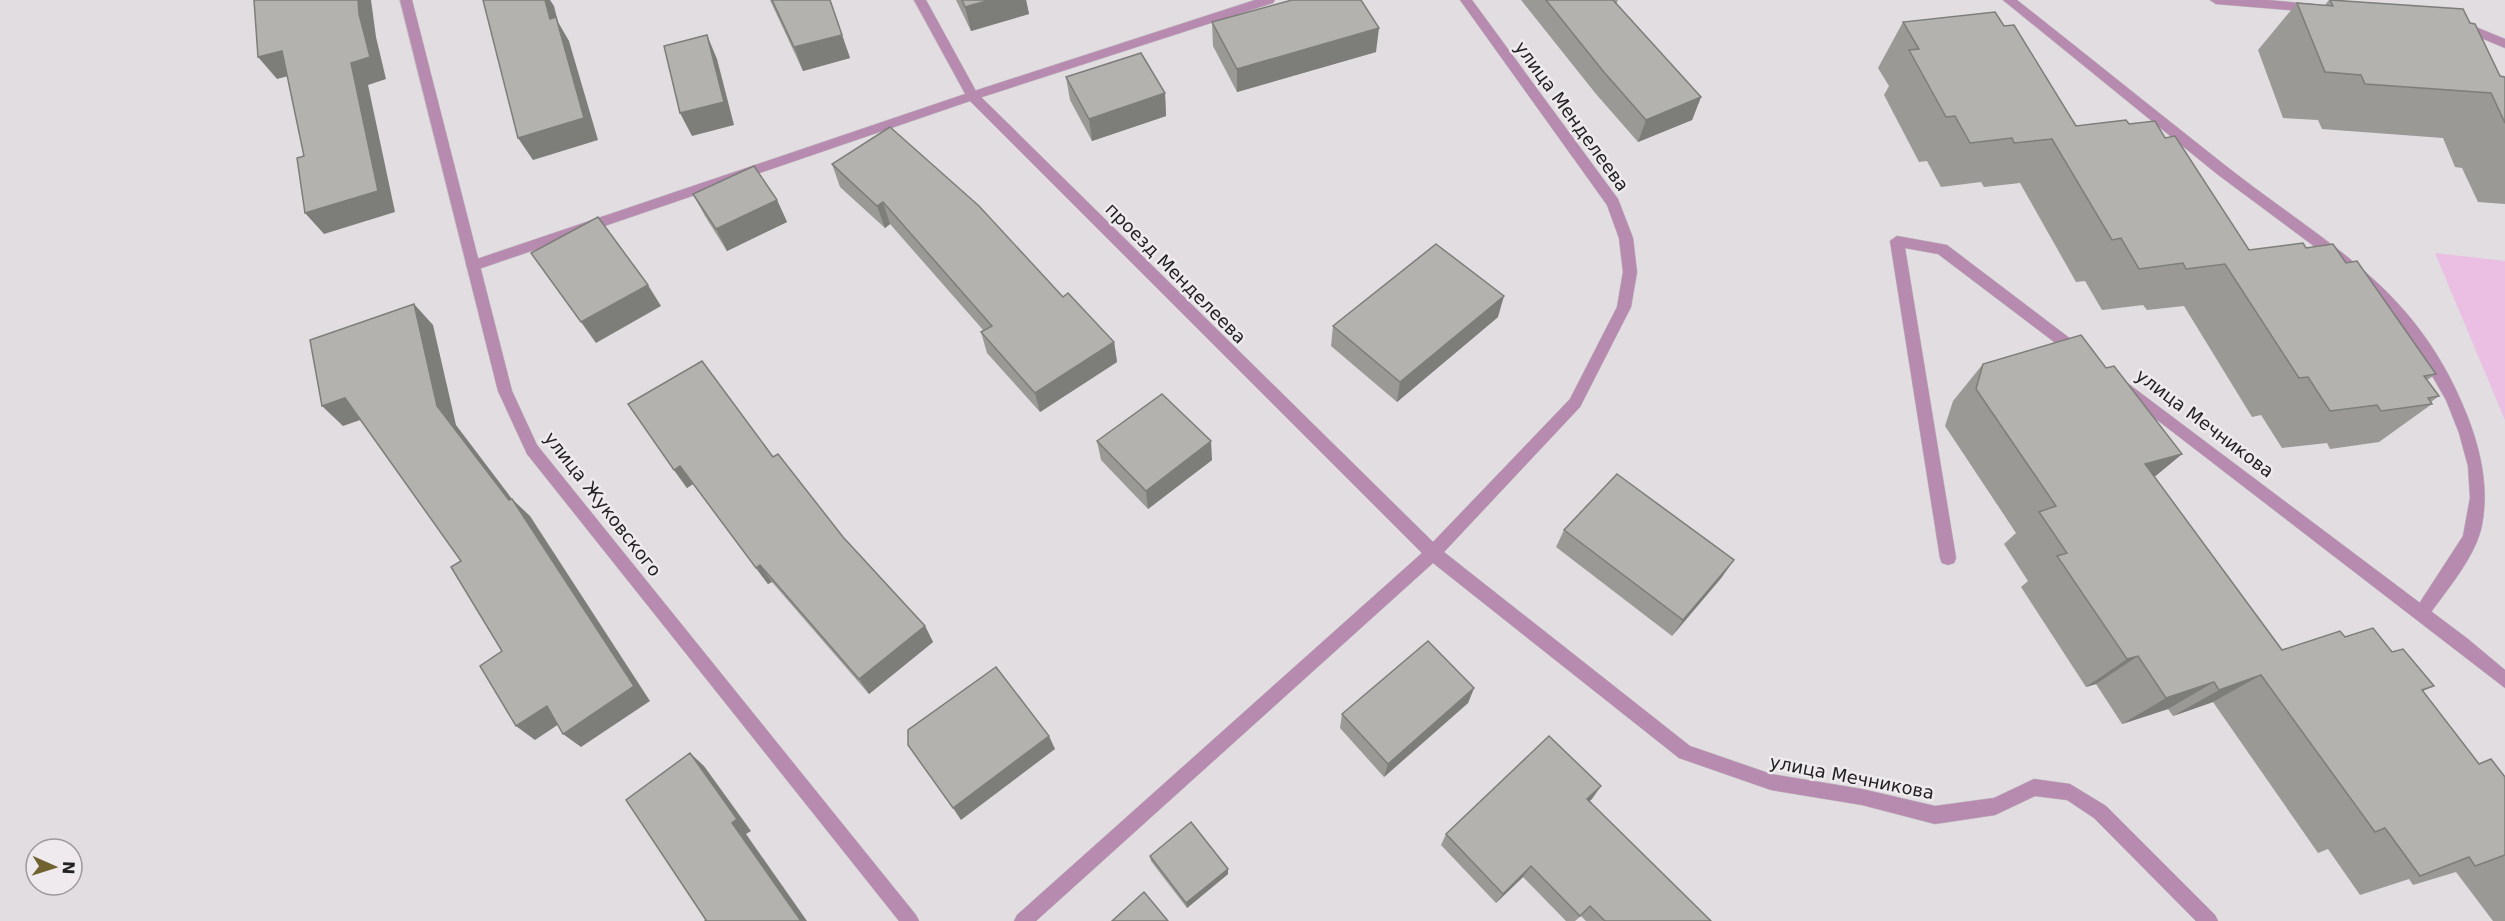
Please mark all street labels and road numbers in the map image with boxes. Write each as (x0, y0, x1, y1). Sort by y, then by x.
street label: улица Менделеева (1511, 37, 1633, 195)
street label: проезд Менделеева (1101, 198, 1251, 348)
street label: улица Мечникова (2132, 364, 2278, 482)
street label: улица Жуковского (540, 428, 666, 580)
street label: улица Мечникова (1768, 751, 1936, 803)

